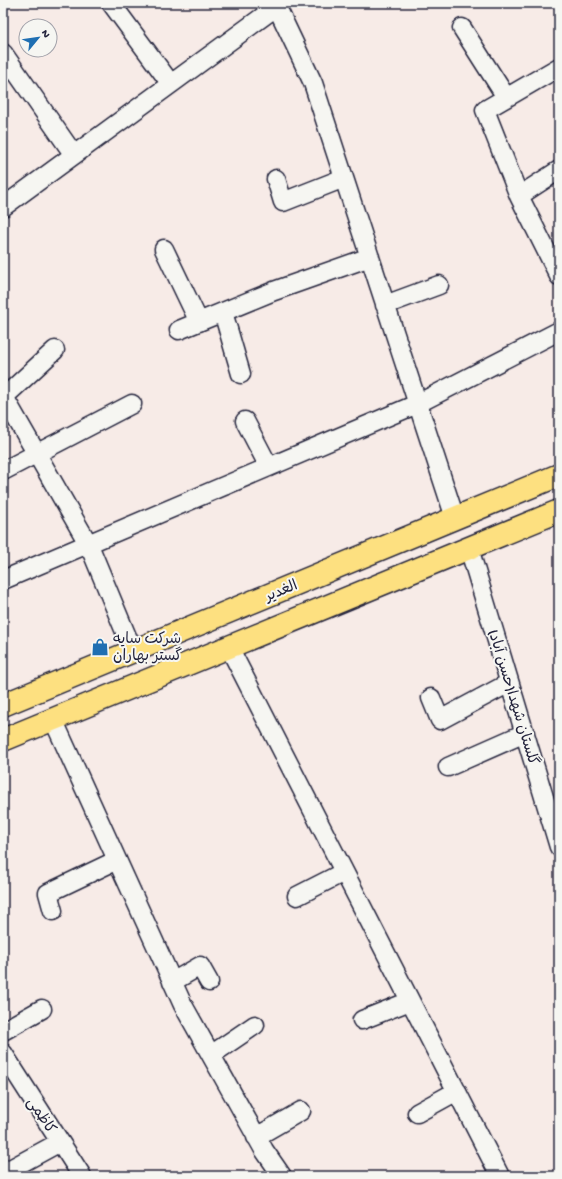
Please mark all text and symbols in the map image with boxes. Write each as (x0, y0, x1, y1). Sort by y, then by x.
north arrow (18, 18, 58, 58)
text: N (38, 28, 52, 40)
street label: الغدیر (261, 577, 301, 607)
street label: گلستان شهدا(حسن آباد) (483, 627, 543, 768)
place label: شرکت سایه گستر بهاران (113, 631, 182, 666)
shop icon: شرکت سایه گستر بهاران (90, 637, 110, 657)
street label: کاظمی (22, 1094, 59, 1138)

